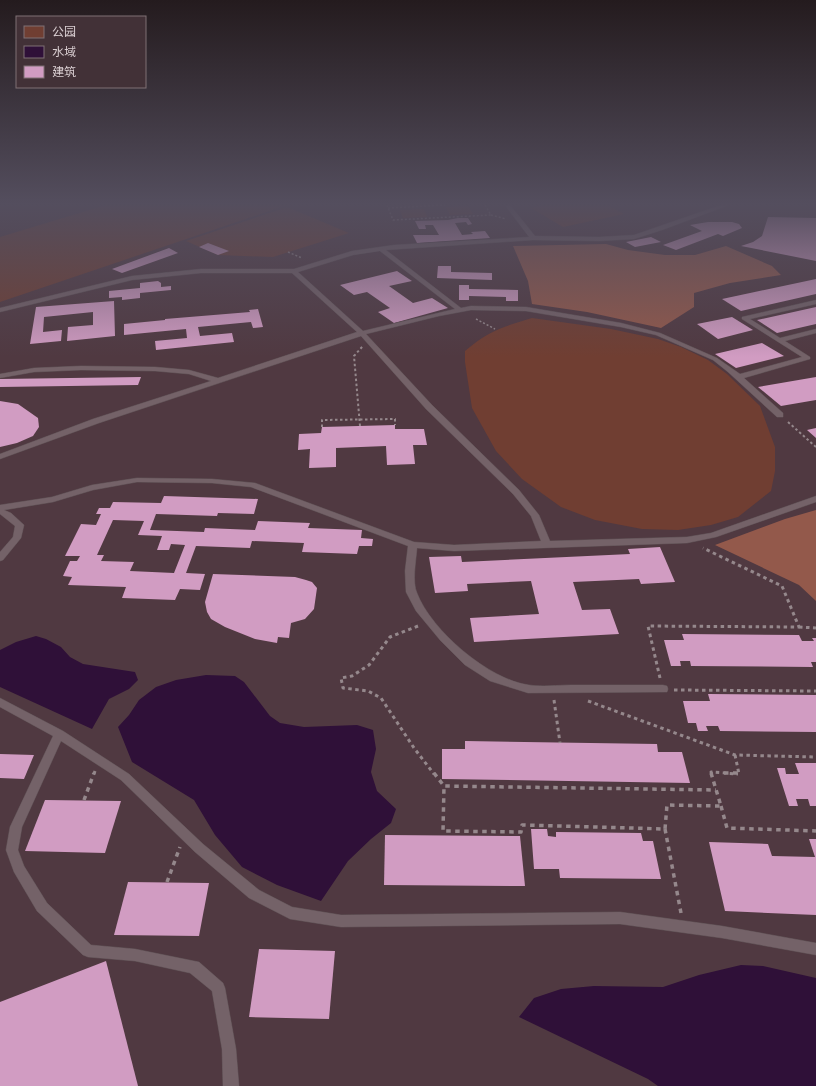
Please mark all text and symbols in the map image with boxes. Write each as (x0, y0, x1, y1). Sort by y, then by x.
legend (16, 16, 146, 88)
text: 公园 (52, 24, 76, 39)
text: 水域 (52, 44, 76, 59)
text: 建筑 (52, 64, 76, 79)

